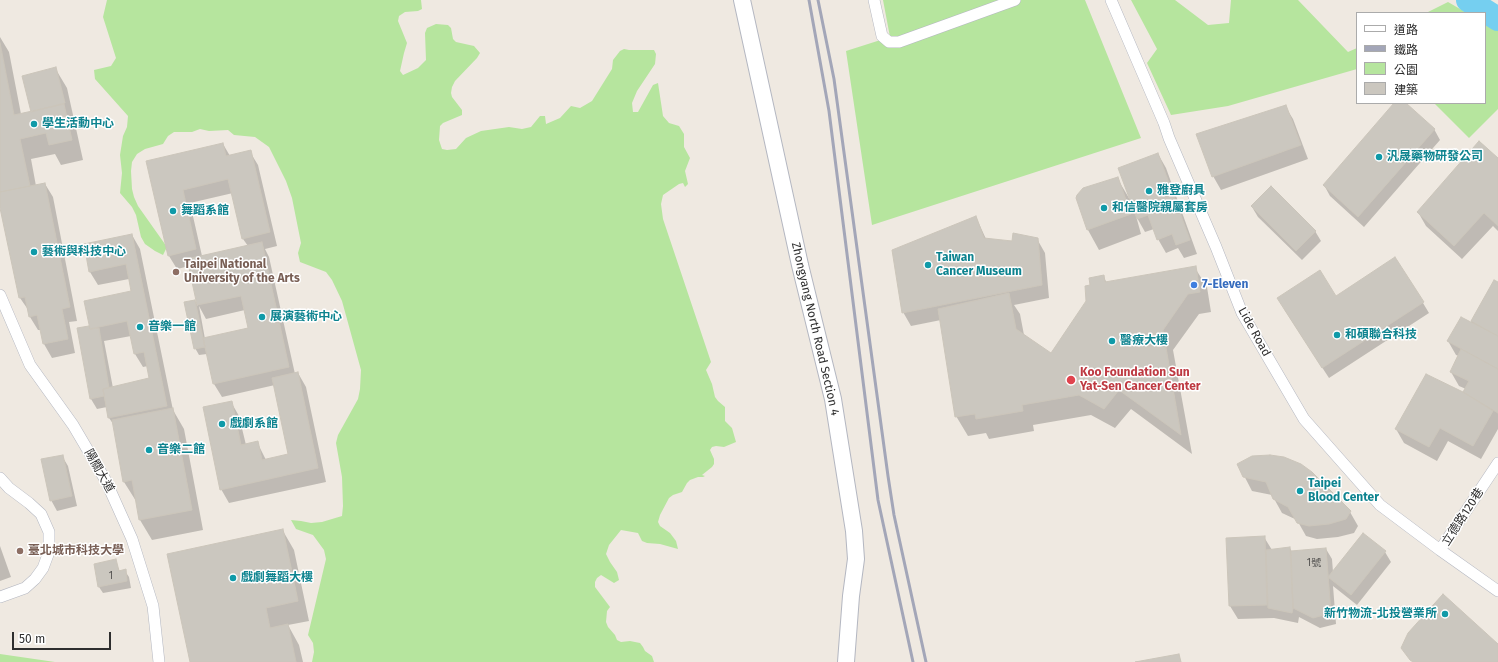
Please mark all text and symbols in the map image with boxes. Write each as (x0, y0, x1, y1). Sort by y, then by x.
legend (1356, 12, 1486, 104)
text: 道路 (1394, 23, 1418, 37)
text: 鐵路 (1394, 43, 1418, 57)
text: 公園 (1394, 63, 1418, 77)
text: 建築 (1394, 83, 1418, 97)
place label: 學生活動中心 (42, 117, 114, 131)
marker: 學生活動中心 (29, 119, 39, 129)
place label: 汎晟藥物研發公司 (1387, 150, 1483, 164)
marker: 汎晟藥物研發公司 (1374, 152, 1384, 162)
place label: 雅登廚具 (1157, 184, 1205, 198)
marker: 雅登廚具 (1144, 186, 1154, 196)
place label: 和信醫院親屬套房 (1112, 201, 1208, 215)
marker: 和信醫院親屬套房 (1099, 203, 1109, 213)
place label: 舞蹈系館 (181, 204, 229, 218)
marker: 舞蹈系館 (168, 206, 178, 216)
street label: Zhongyang North Road Section 4 (788, 241, 842, 417)
place label: 藝術與科技中心 (42, 245, 126, 259)
marker: 藝術與科技中心 (29, 247, 39, 257)
place label: Taiwan Cancer Museum (936, 251, 1022, 279)
place label: Taipei National University of the Arts (184, 258, 300, 286)
marker: Taiwan Cancer Museum (923, 260, 933, 270)
marker: Taipei National University of the Arts (171, 267, 181, 277)
place label: 7-Eleven (1202, 278, 1248, 292)
marker: 7-Eleven (1189, 280, 1199, 290)
street label: Lide Road (1235, 305, 1273, 359)
place label: 展演藝術中心 (270, 310, 342, 324)
marker: 展演藝術中心 (257, 312, 267, 322)
place label: 音樂一館 (148, 320, 196, 334)
marker: 音樂一館 (135, 322, 145, 332)
place label: 和碩聯合科技 (1345, 328, 1417, 342)
marker: 和碩聯合科技 (1332, 330, 1342, 340)
place label: 醫療大樓 (1120, 334, 1168, 348)
marker: 醫療大樓 (1107, 336, 1117, 346)
place label: Koo Foundation Sun Yat-Sen Cancer Center (1080, 366, 1201, 394)
marker: Koo Foundation Sun Yat-Sen Cancer Center (1065, 374, 1077, 386)
place label: 戲劇系館 (230, 417, 278, 431)
marker: 戲劇系館 (217, 419, 227, 429)
place label: 音樂二館 (157, 443, 205, 457)
marker: 音樂二館 (144, 445, 154, 455)
street label: 陽關大道 (81, 447, 117, 495)
place label: Taipei Blood Center (1308, 477, 1379, 505)
street label: 立德路120巷 (1439, 485, 1487, 549)
marker: Taipei Blood Center (1295, 486, 1305, 496)
place label: 臺北城市科技大學 (28, 544, 124, 558)
marker: 臺北城市科技大學 (15, 546, 25, 556)
house number: 1號 (1307, 557, 1321, 569)
house number: 1 (109, 570, 113, 582)
place label: 戲劇舞蹈大樓 (241, 571, 313, 585)
marker: 戲劇舞蹈大樓 (228, 573, 238, 583)
place label: 新竹物流-北投營業所 (1324, 607, 1437, 621)
marker: 新竹物流-北投營業所 (1440, 609, 1450, 619)
scale bar (14, 624, 113, 650)
text: 50 m (19, 632, 45, 646)

